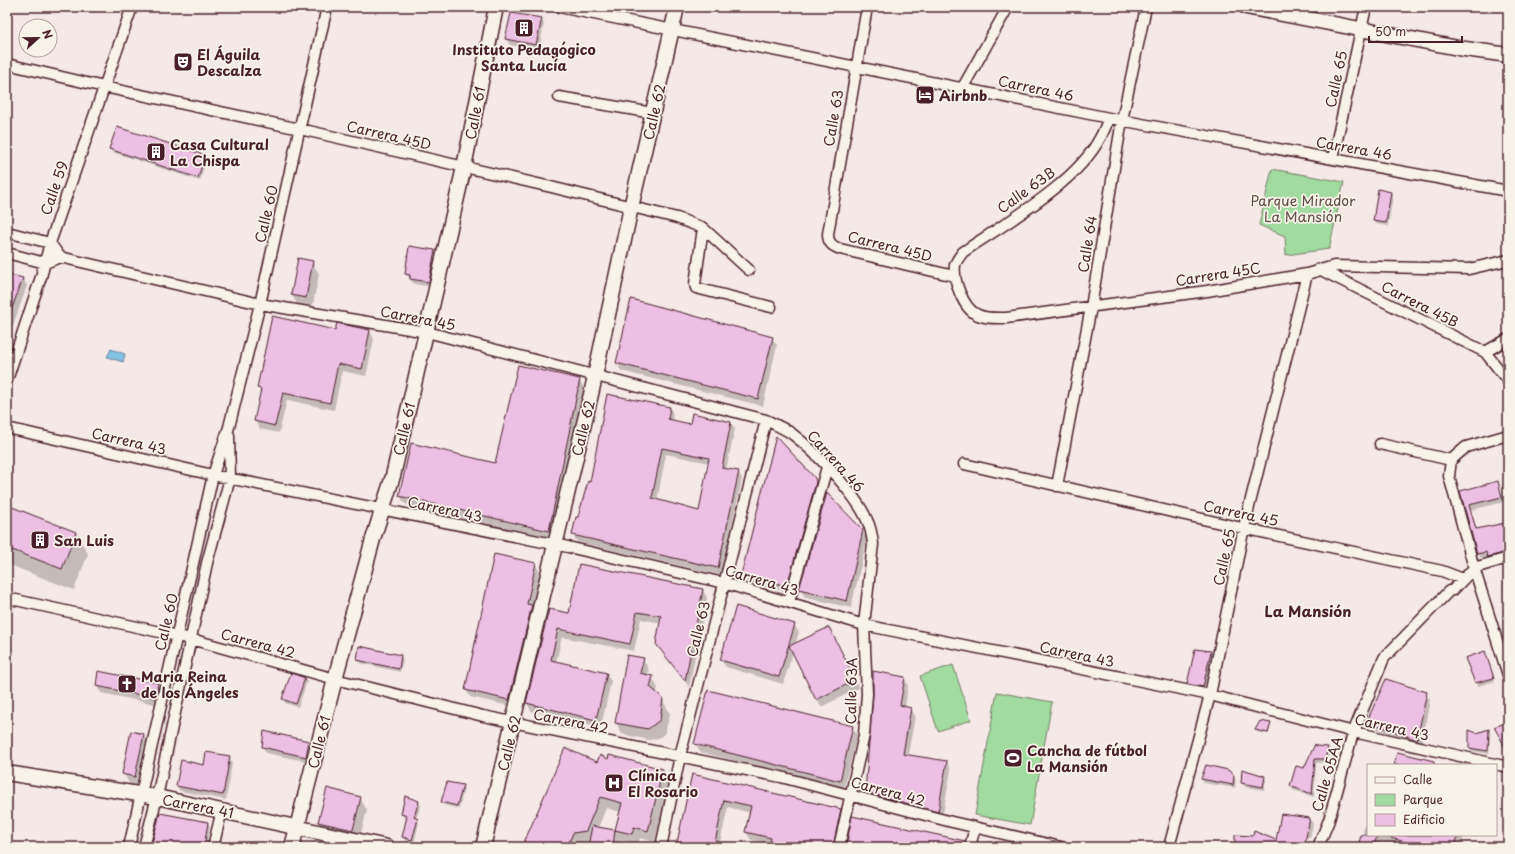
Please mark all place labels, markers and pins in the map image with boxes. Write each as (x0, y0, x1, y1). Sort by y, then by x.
building icon: Instituto Pedagógico Santa Lucía (513, 17, 535, 39)
place label: Instituto Pedagógico Santa Lucía (452, 39, 596, 76)
place label: El Águila Descalza (197, 44, 262, 81)
theatre icon: El Águila Descalza (172, 51, 194, 73)
hotel icon: Airbnb (914, 84, 936, 106)
place label: Airbnb (939, 85, 987, 106)
place label: Casa Cultural La Chispa (170, 134, 269, 171)
building icon: Casa Cultural La Chispa (145, 141, 167, 163)
building icon: San Luis (29, 529, 51, 551)
place label: San Luis (54, 530, 114, 551)
place label: Maria Reina de los Ángeles (141, 666, 239, 703)
church icon: Maria Reina de los Ángeles (116, 673, 138, 695)
place label: Cancha de fútbol La Mansión (1027, 740, 1147, 777)
sports icon: Cancha de fútbol La Mansión (1002, 747, 1024, 769)
place label: Clínica El Rosario (628, 765, 698, 802)
hospital icon: Clínica El Rosario (603, 772, 625, 794)

